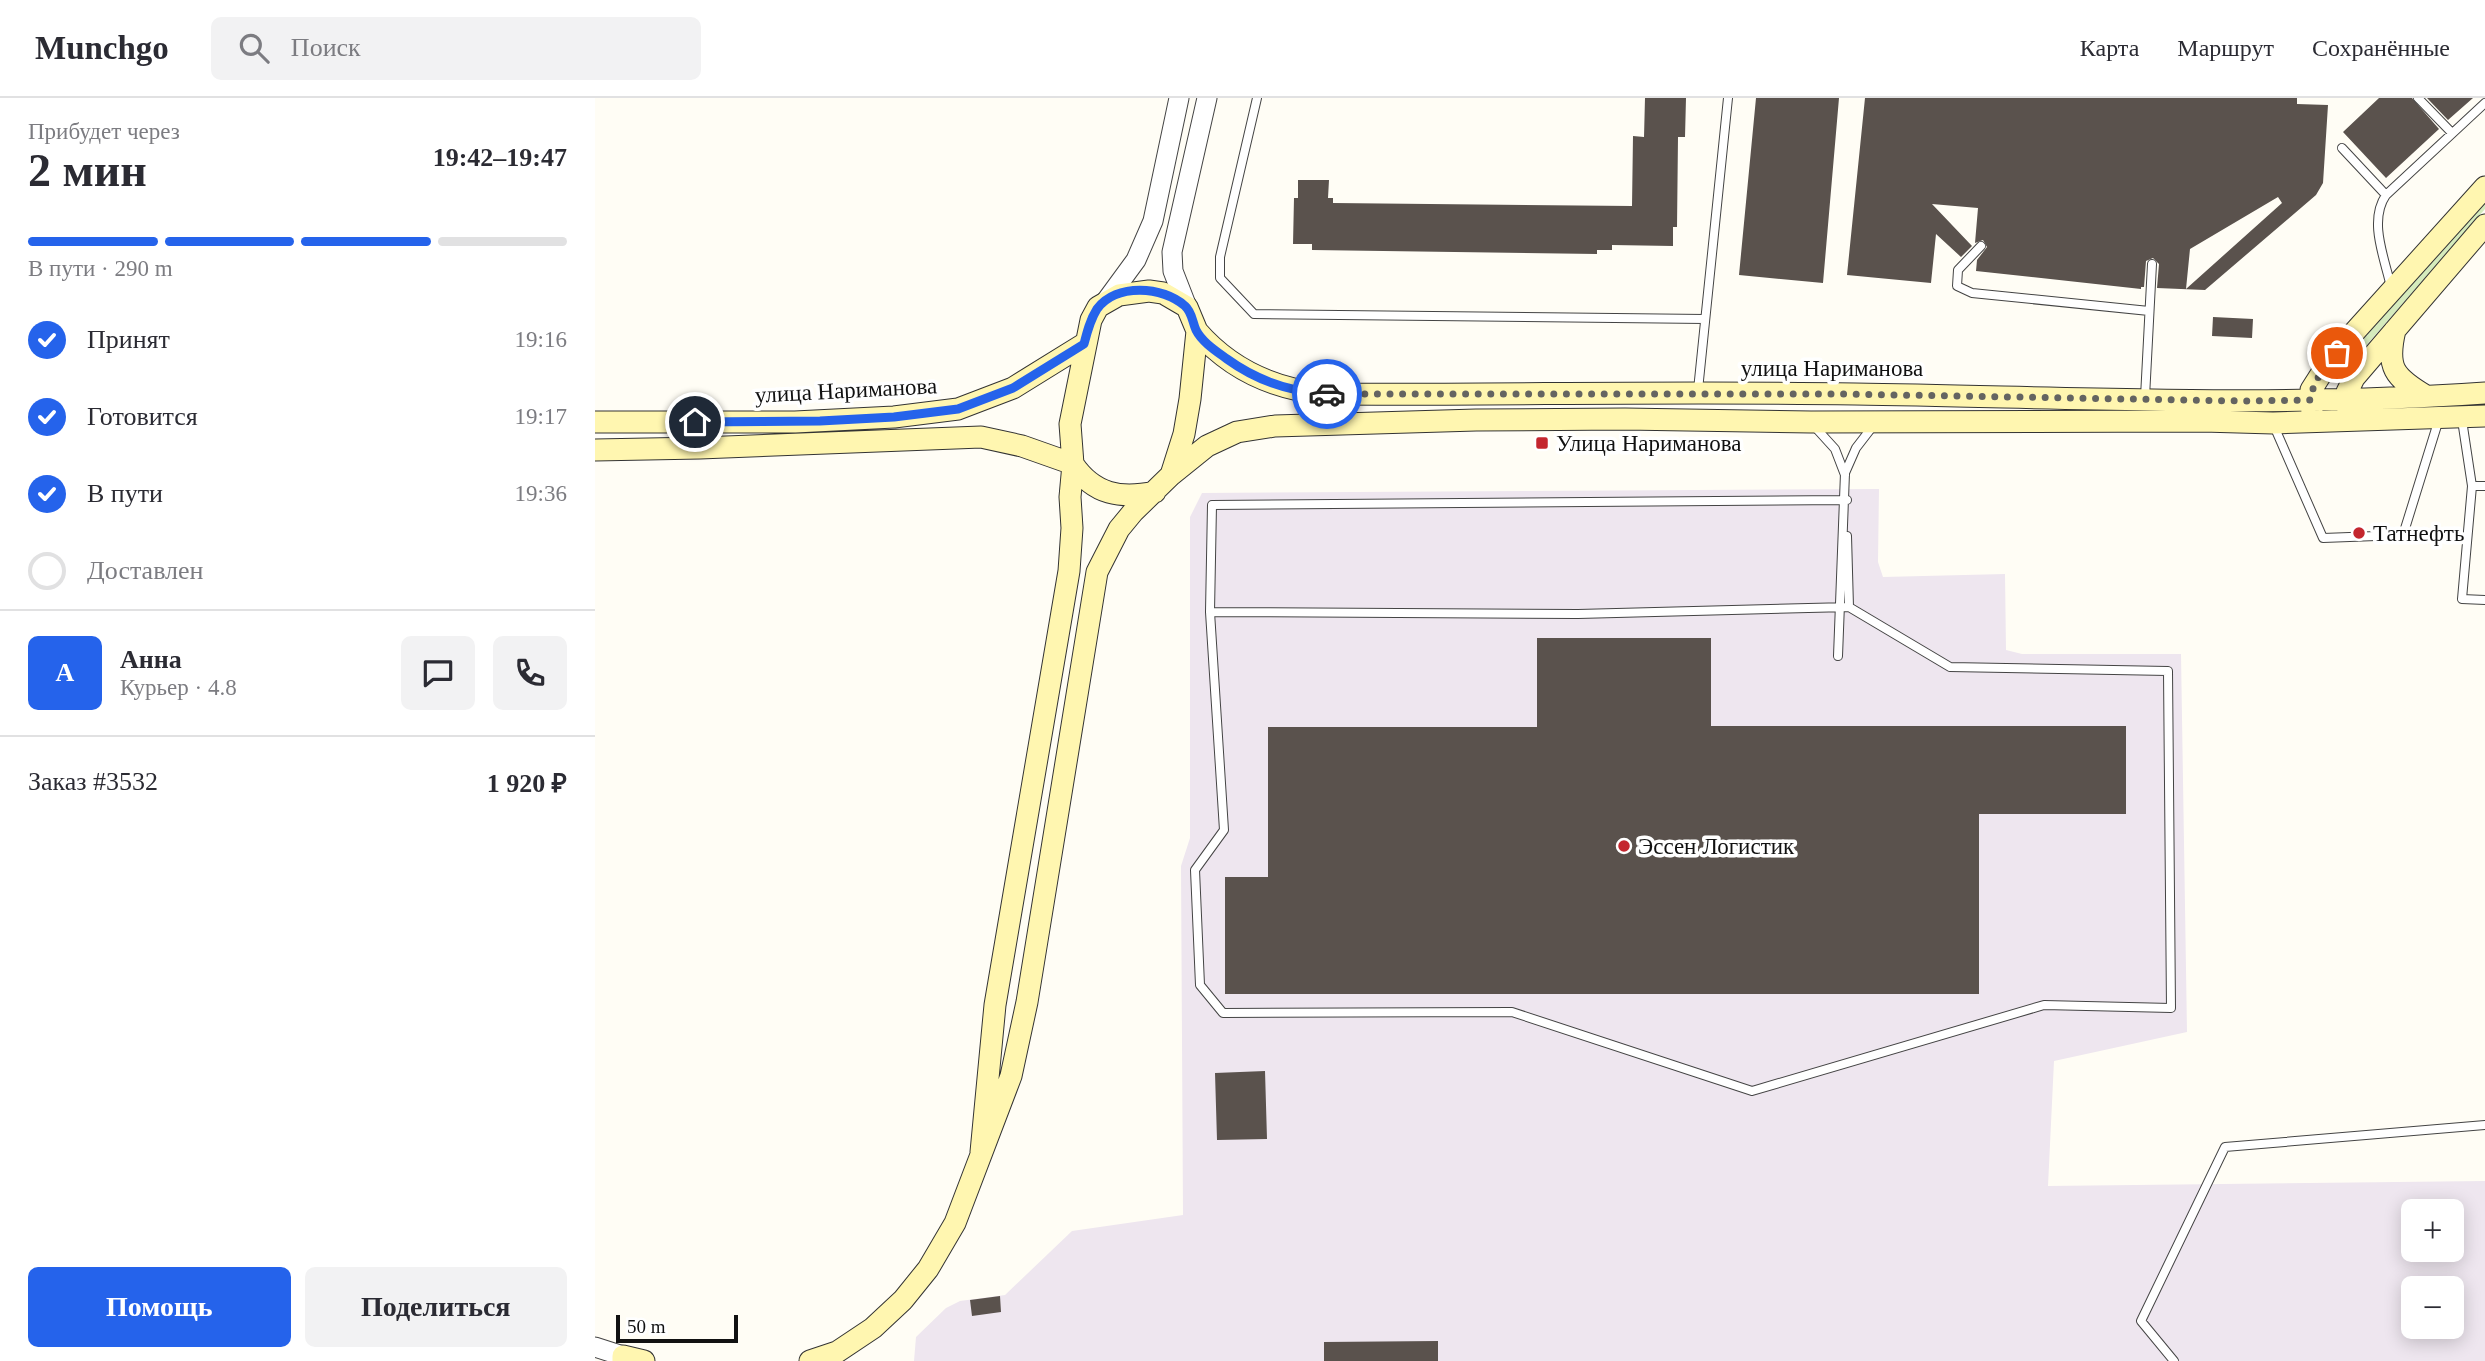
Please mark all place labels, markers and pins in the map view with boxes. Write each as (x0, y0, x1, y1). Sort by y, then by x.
pin (2307, 323, 2367, 383)
pin (665, 392, 725, 452)
place label: Улица Нариманова (1556, 431, 1742, 456)
marker: Улица Нариманова (1534, 435, 1550, 451)
place label: Татнефть (2373, 521, 2464, 546)
marker: Татнефть (2351, 525, 2367, 541)
place label: Эссен Логистик (1638, 834, 1795, 859)
marker: Эссен Логистик (1616, 838, 1632, 854)

